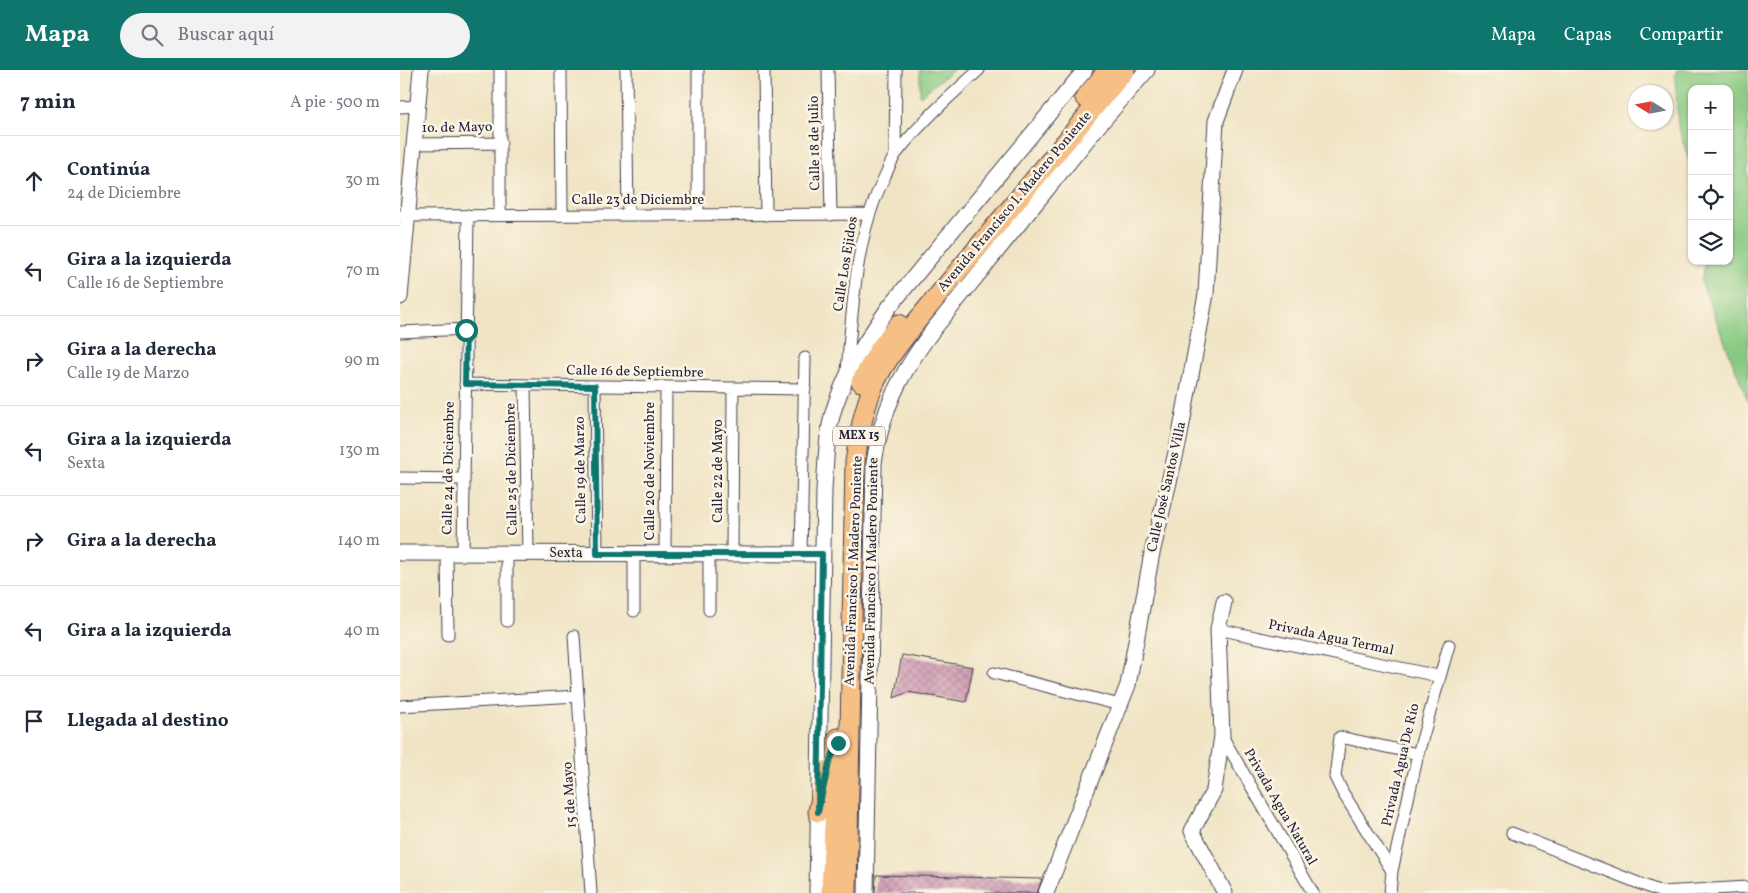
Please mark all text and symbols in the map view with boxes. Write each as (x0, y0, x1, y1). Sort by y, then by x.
search box (120, 13, 470, 58)
text: Mapa (25, 18, 90, 52)
icon: search (138, 21, 166, 49)
text: Buscar aquí (178, 22, 274, 48)
text: Mapa (1491, 23, 1536, 48)
text: Capas (1564, 23, 1612, 48)
text: Compartir (1640, 23, 1723, 48)
north arrow (1628, 85, 1673, 130)
map controls (1688, 85, 1733, 265)
button: + (1688, 85, 1733, 130)
text: 7 min (20, 88, 76, 117)
text: A pie · 500 m (290, 92, 380, 114)
street label: Calle 18 de Julio (805, 95, 825, 191)
street label: Avenida Francisco I. Madero Poniente (934, 107, 1097, 296)
street label: 1o. de Mayo (422, 118, 492, 138)
button: − (1688, 130, 1733, 175)
text: Continúa (67, 157, 150, 183)
icon: ahead (20, 167, 48, 195)
text: 30 m (345, 170, 380, 192)
button: locate (1688, 175, 1733, 220)
text: 24 de Diciembre (67, 183, 181, 205)
street label: Calle 23 de Diciembre (572, 191, 705, 210)
street label: Calle Los Ejidos (829, 215, 863, 313)
button: layers (1688, 220, 1733, 265)
text: Gira a la izquierda (67, 247, 232, 273)
icon: left (20, 257, 48, 285)
text: 70 m (346, 260, 380, 282)
text: Calle 16 de Septiembre (67, 273, 224, 295)
route start (455, 319, 478, 342)
text: Gira a la derecha (67, 337, 217, 363)
icon: right (20, 347, 48, 375)
text: 90 m (344, 350, 380, 372)
street label: Calle 16 de Septiembre (566, 361, 704, 383)
text: Calle 19 de Marzo (67, 363, 189, 385)
street label: Calle 24 de Diciembre (438, 401, 460, 535)
street label: Calle 20 de Noviembre (641, 401, 660, 540)
street label: Calle 25 de Diciembre (501, 402, 523, 535)
street label: Calle 19 de Marzo (571, 416, 591, 524)
street label: Calle 22 de Mayo (709, 419, 728, 523)
street label: Calle José Santos Villa (1143, 420, 1191, 554)
road number: MEX 15 (833, 426, 885, 446)
text: Gira a la izquierda (67, 427, 232, 453)
icon: left (20, 437, 48, 465)
text: 130 m (339, 440, 380, 462)
text: Sexta (67, 453, 105, 475)
street label: Avenida Francisco I. Madero Poniente (840, 455, 868, 687)
street label: Avenida Francisco I Madero Poniente (861, 457, 883, 685)
icon: right (20, 527, 48, 555)
text: Gira a la derecha (67, 528, 217, 554)
text: 140 m (338, 530, 380, 552)
street label: Sexta (549, 544, 583, 563)
street label: Privada Agua Termal (1267, 615, 1395, 661)
icon: left (20, 617, 48, 645)
text: Gira a la izquierda (67, 618, 232, 644)
text: 40 m (344, 620, 380, 642)
street label: Privada Agua De Río (1378, 702, 1424, 828)
icon: arrive (20, 707, 48, 735)
text: Llegada al destino (67, 708, 229, 734)
route end (827, 732, 850, 755)
street label: Privada Agua Natural (1239, 745, 1321, 869)
street label: 15 de Mayo (558, 761, 582, 829)

